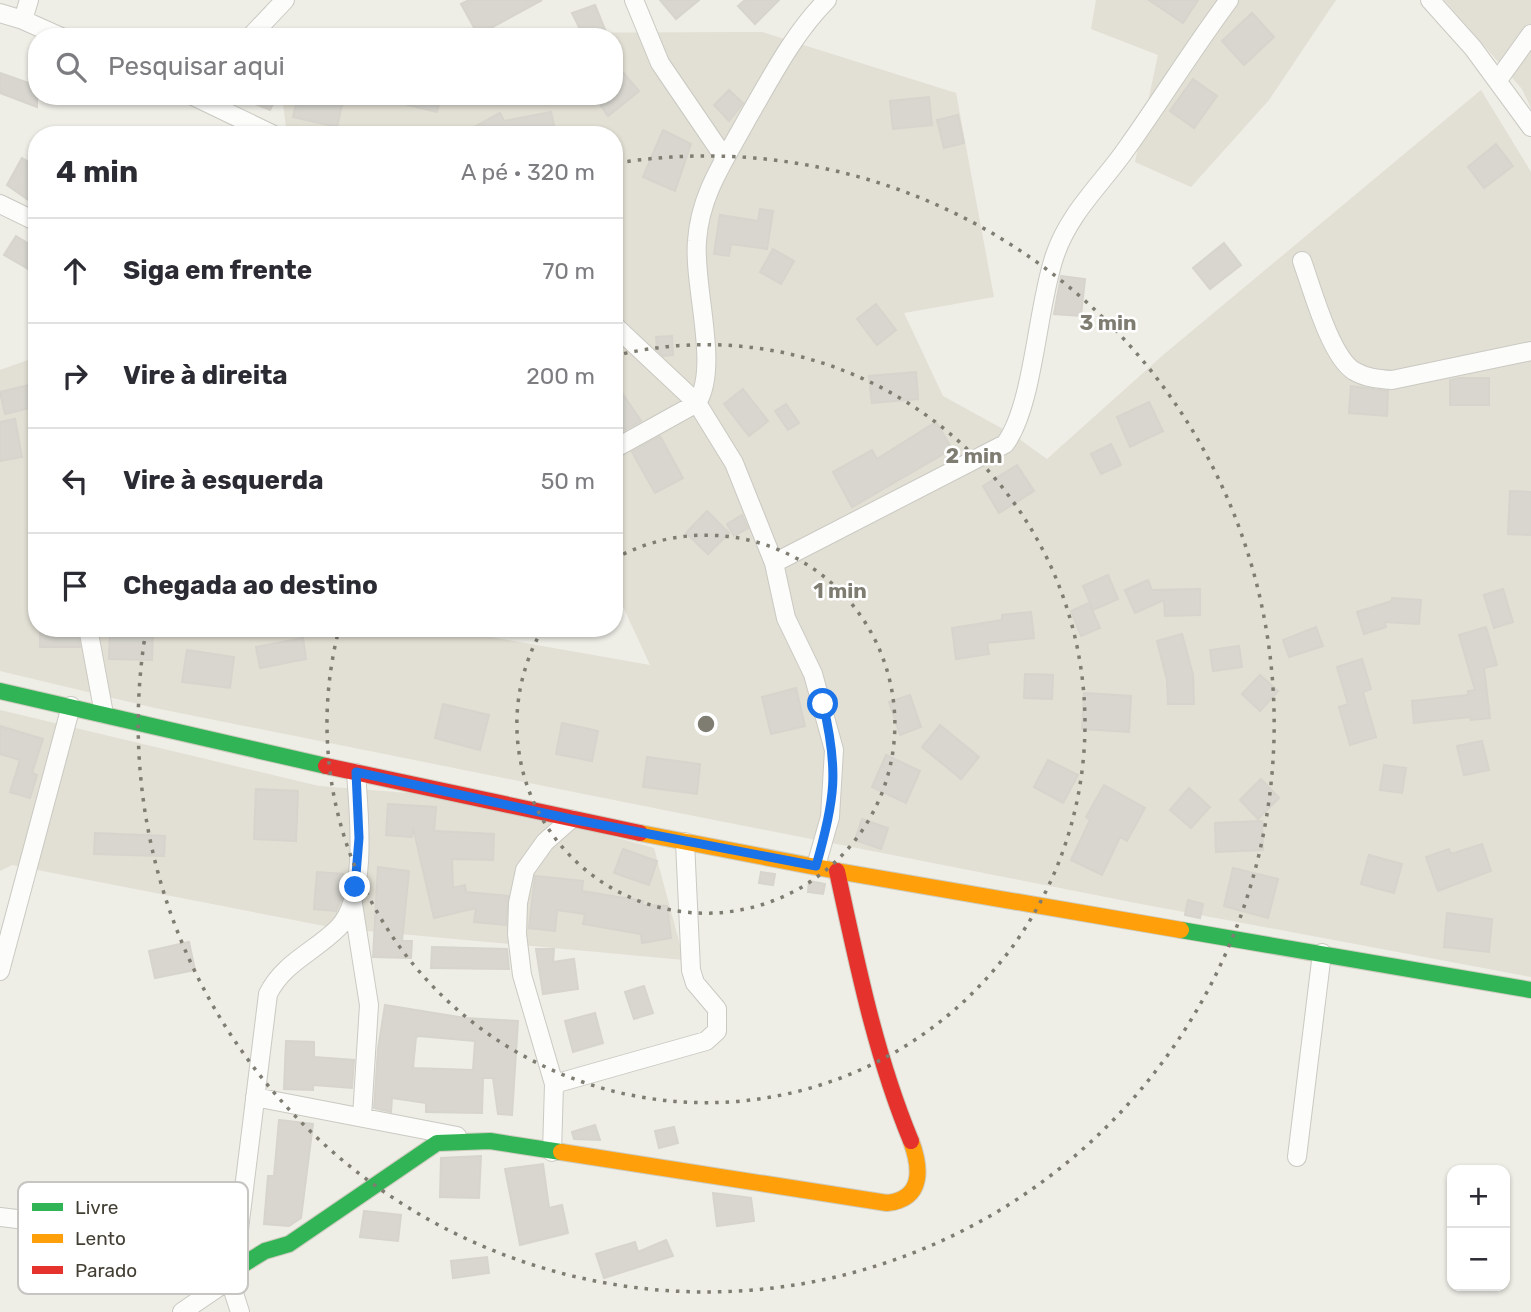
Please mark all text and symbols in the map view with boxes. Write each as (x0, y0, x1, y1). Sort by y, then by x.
search box (28, 28, 623, 105)
icon: search (52, 48, 90, 86)
text: Pesquisar aqui (108, 51, 285, 82)
text: 4 min (56, 154, 138, 190)
text: A pé · 320 m (461, 158, 595, 186)
icon: ahead (56, 252, 94, 290)
text: Siga em frente (123, 255, 312, 286)
text: 70 m (543, 257, 595, 285)
text: 3 min (1079, 310, 1137, 335)
icon: right (56, 357, 94, 395)
text: Vire à direita (123, 360, 288, 391)
text: 200 m (526, 362, 595, 390)
text: 2 min (946, 443, 1002, 468)
icon: left (56, 462, 94, 500)
text: Vire à esquerda (123, 465, 324, 496)
text: 50 m (541, 467, 595, 495)
icon: arrive (56, 567, 94, 605)
text: Chegada ao destino (123, 570, 378, 601)
text: 1 min (813, 578, 867, 603)
route start (807, 688, 838, 719)
centre of rings (694, 712, 718, 736)
route end (339, 871, 370, 902)
map controls (1447, 1165, 1510, 1291)
button: + (1447, 1165, 1510, 1228)
legend (18, 1182, 248, 1294)
text: Livre (75, 1196, 119, 1219)
text: Lento (75, 1227, 126, 1250)
button: − (1447, 1228, 1510, 1291)
text: Parado (75, 1259, 137, 1282)

